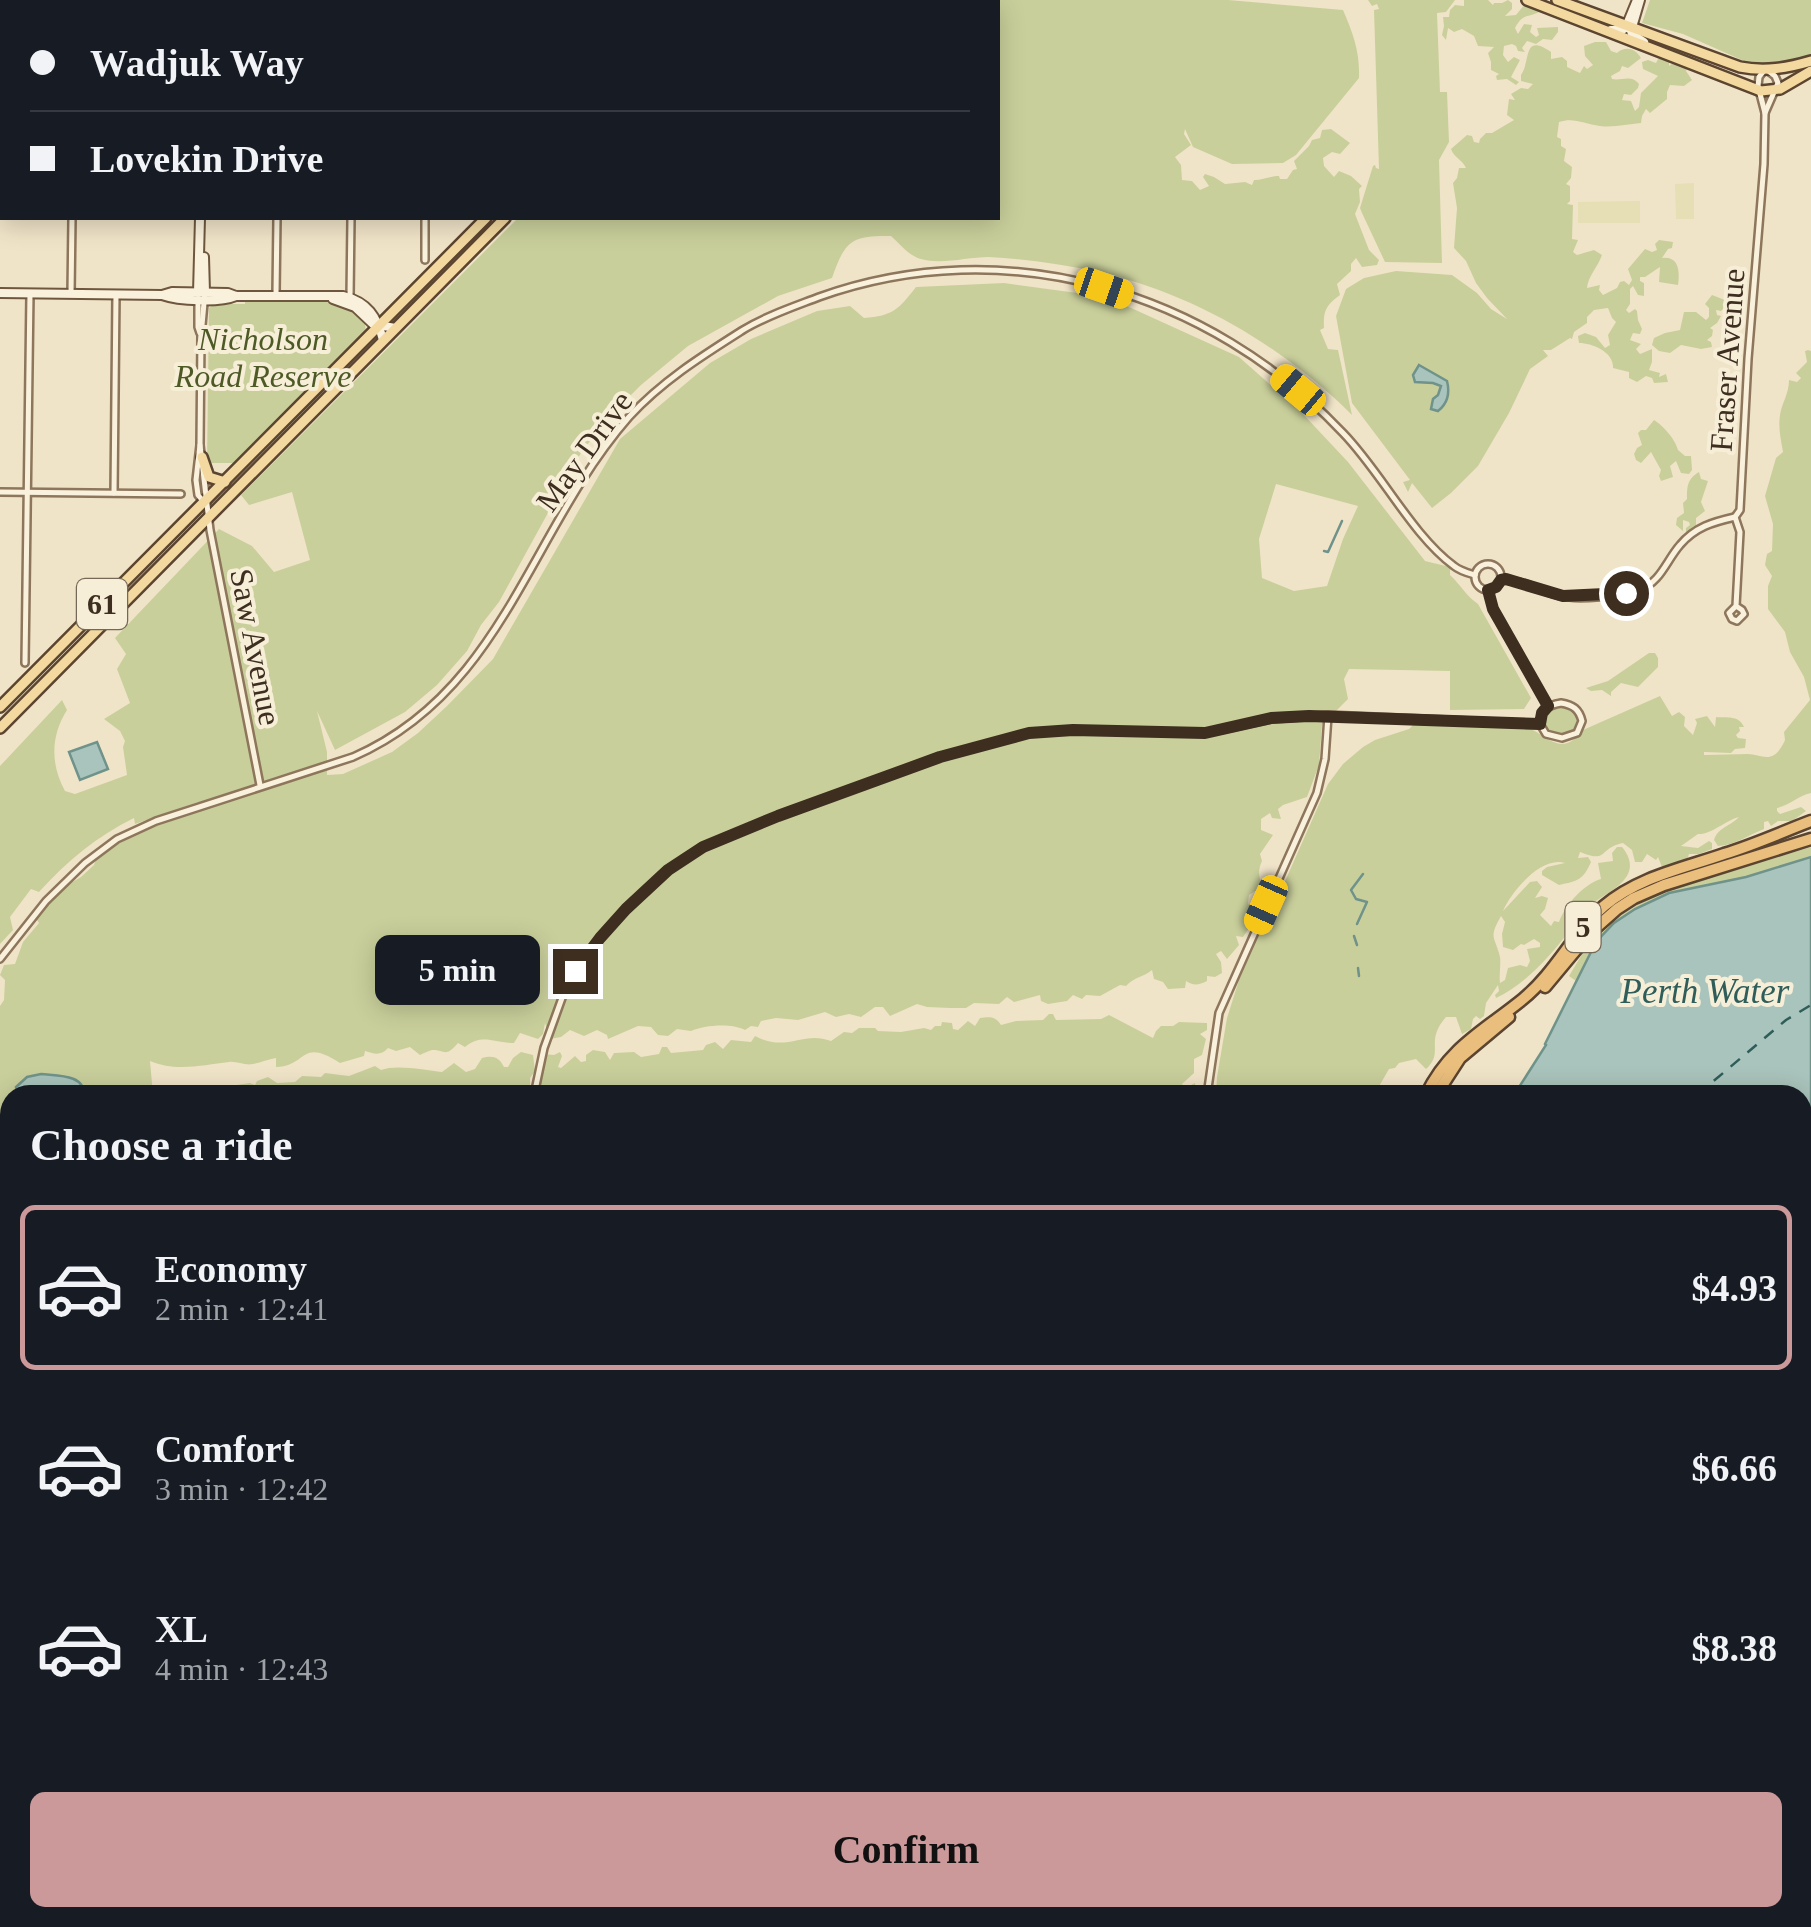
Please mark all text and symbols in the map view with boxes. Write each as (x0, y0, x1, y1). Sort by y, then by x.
text: Wadjuk Way (90, 42, 304, 84)
text: Lovekin Drive (90, 138, 323, 180)
car (1071, 264, 1137, 312)
street label: Fraser Avenue (1703, 267, 1751, 453)
park label: Nicholson Road Reserve (174, 321, 351, 394)
car (1265, 359, 1331, 421)
street label: May Drive (528, 384, 640, 518)
street label: Saw Avenue (223, 566, 289, 728)
route start (1604, 571, 1649, 616)
road number: 61 (77, 579, 127, 629)
car (1240, 871, 1292, 939)
road number: 5 (1566, 902, 1600, 952)
callout: 5 min (375, 936, 540, 1006)
route end (553, 949, 598, 994)
text: 5 min (419, 952, 496, 988)
water label: Perth Water (1620, 972, 1790, 1011)
text: Choose a ride (30, 1120, 293, 1170)
icon: car (35, 1243, 125, 1333)
text: Economy (155, 1248, 307, 1290)
text: $4.93 (1692, 1267, 1777, 1309)
text: 2 min · 12:41 (155, 1291, 328, 1327)
icon: car (35, 1423, 125, 1513)
text: Comfort (155, 1428, 294, 1470)
text: $6.66 (1692, 1447, 1777, 1489)
text: 3 min · 12:42 (155, 1471, 328, 1507)
icon: car (35, 1603, 125, 1693)
text: XL (155, 1608, 208, 1650)
text: $8.38 (1692, 1627, 1777, 1669)
text: 4 min · 12:43 (155, 1651, 328, 1687)
button: Confirm (30, 1792, 1782, 1907)

